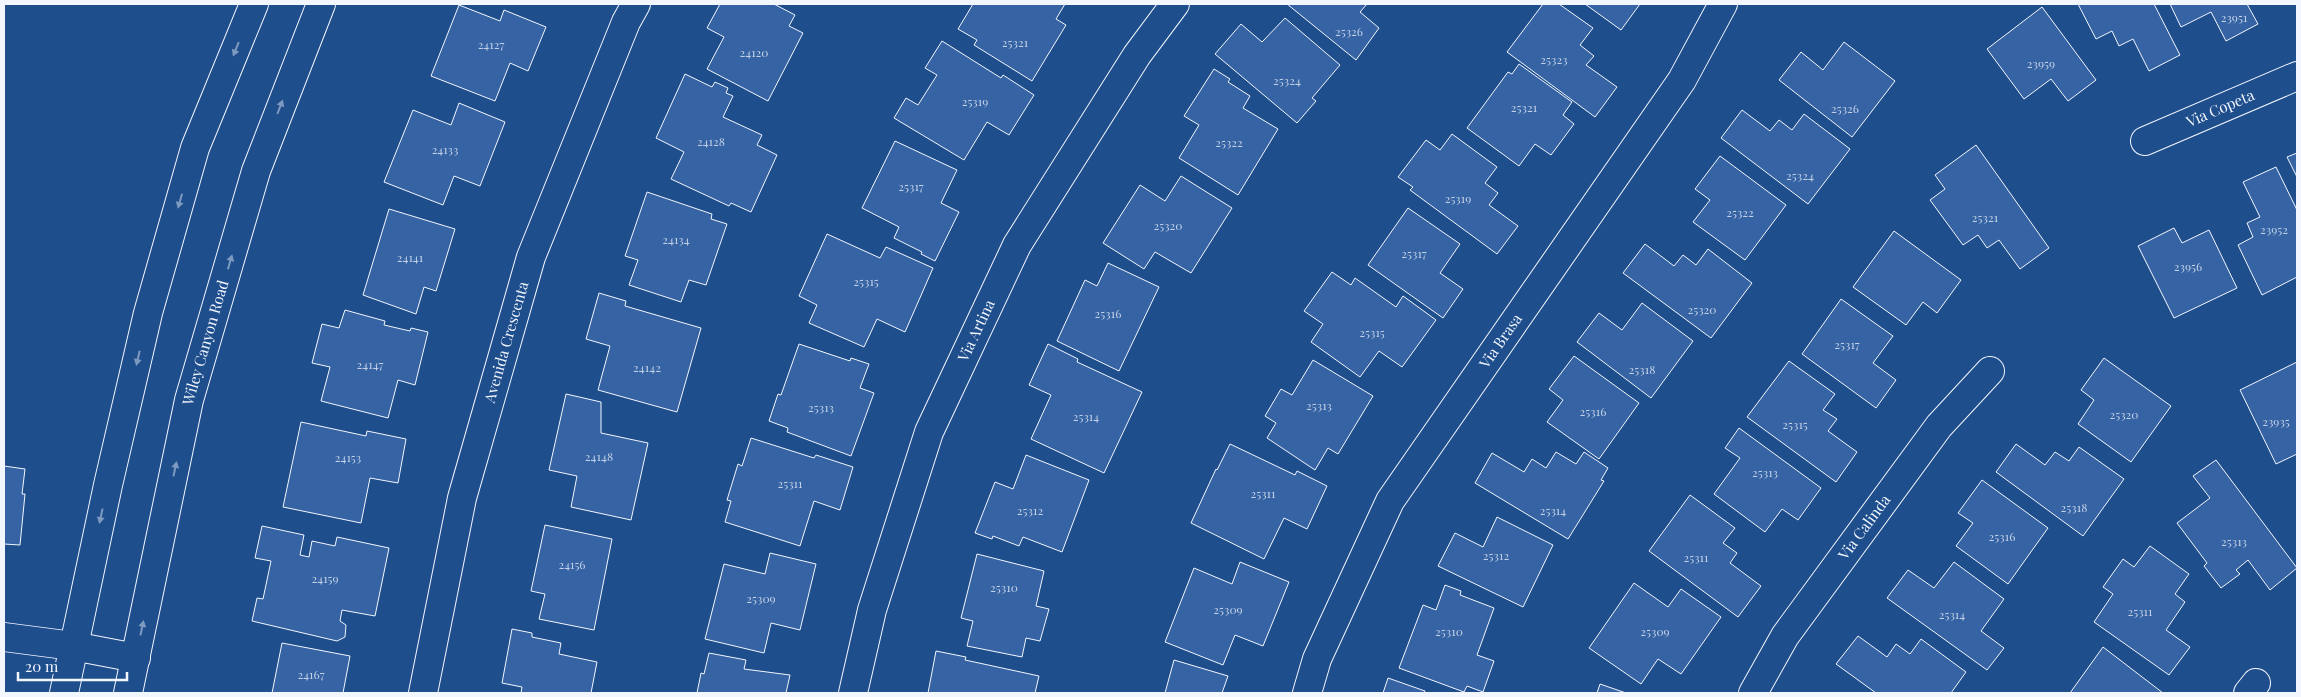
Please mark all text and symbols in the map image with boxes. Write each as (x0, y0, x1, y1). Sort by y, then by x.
house number: 23951 (2221, 9, 2248, 25)
house number: 25326 (1335, 23, 1363, 39)
house number: 25321 (1002, 34, 1029, 50)
house number: 24127 (478, 36, 504, 52)
one-way arrow (232, 42, 240, 57)
house number: 24120 (739, 44, 769, 60)
house number: 25323 (1540, 51, 1568, 67)
house number: 23959 (2027, 55, 2055, 71)
house number: 25324 (1273, 72, 1301, 88)
street label: Via Copeta (2182, 84, 2258, 132)
house number: 25319 (962, 93, 988, 109)
one-way arrow (276, 99, 284, 114)
house number: 25321 (1511, 99, 1538, 115)
house number: 25326 (1831, 100, 1859, 116)
house number: 24128 (697, 133, 725, 149)
house number: 25322 (1215, 134, 1243, 150)
house number: 24133 (432, 141, 458, 157)
house number: 25324 (1786, 167, 1814, 183)
house number: 25317 (898, 178, 924, 194)
house number: 25319 (1445, 190, 1471, 206)
one-way arrow (176, 194, 184, 209)
house number: 25322 (1726, 204, 1754, 220)
house number: 25321 (1972, 209, 1999, 225)
house number: 25320 (1153, 217, 1183, 233)
house number: 23952 (2260, 221, 2288, 237)
house number: 24134 (662, 231, 690, 247)
house number: 25317 (1401, 245, 1427, 261)
house number: 24141 (397, 249, 424, 265)
one-way arrow (226, 254, 234, 269)
house number: 23956 (2174, 258, 2202, 274)
house number: 25315 (853, 273, 879, 289)
street label: Wiley Canyon Road (177, 277, 233, 408)
street label: Avenida Crescenta (479, 278, 533, 406)
street label: Via Artina (952, 296, 999, 365)
house number: 25320 (1687, 301, 1717, 317)
house number: 25316 (1095, 305, 1121, 321)
street label: Via Brasa (1474, 309, 1526, 373)
house number: 25315 (1359, 324, 1385, 340)
house number: 25317 (1834, 336, 1860, 352)
one-way arrow (133, 351, 141, 367)
house number: 24147 (357, 356, 384, 372)
house number: 24142 (633, 359, 661, 375)
house number: 25318 (1629, 361, 1655, 377)
house number: 25313 (1306, 397, 1332, 413)
house number: 25313 (808, 399, 834, 415)
house number: 25316 (1580, 403, 1606, 419)
house number: 25320 (2109, 406, 2139, 422)
house number: 25314 (1073, 408, 1099, 424)
house number: 23935 (2262, 413, 2290, 429)
house number: 25315 (1782, 416, 1808, 432)
house number: 24148 (585, 448, 613, 464)
house number: 24153 (335, 449, 361, 465)
one-way arrow (171, 462, 179, 477)
house number: 25313 (1752, 464, 1778, 480)
house number: 25311 (777, 475, 803, 491)
house number: 25311 (1250, 485, 1276, 501)
street label: Via Calinda (1833, 490, 1895, 564)
house number: 25318 (2061, 499, 2087, 515)
house number: 25312 (1017, 502, 1043, 518)
house number: 25314 (1540, 502, 1566, 518)
one-way arrow (97, 509, 105, 524)
house number: 25316 (1989, 528, 2015, 544)
house number: 25313 (2221, 533, 2247, 549)
house number: 25312 (1483, 547, 1509, 563)
house number: 25311 (1683, 549, 1709, 565)
house number: 24156 (558, 556, 586, 572)
house number: 24159 (311, 570, 339, 586)
house number: 25310 (990, 579, 1018, 595)
house number: 25309 (746, 590, 776, 606)
house number: 25309 (1213, 601, 1243, 617)
house number: 25311 (2127, 603, 2153, 619)
house number: 25314 (1939, 606, 1965, 622)
one-way arrow (138, 621, 146, 636)
house number: 25310 (1435, 623, 1463, 639)
house number: 25309 (1640, 623, 1670, 639)
scale bar (18, 650, 126, 682)
text: 20 m (25, 656, 59, 676)
house number: 24167 (297, 666, 325, 682)

